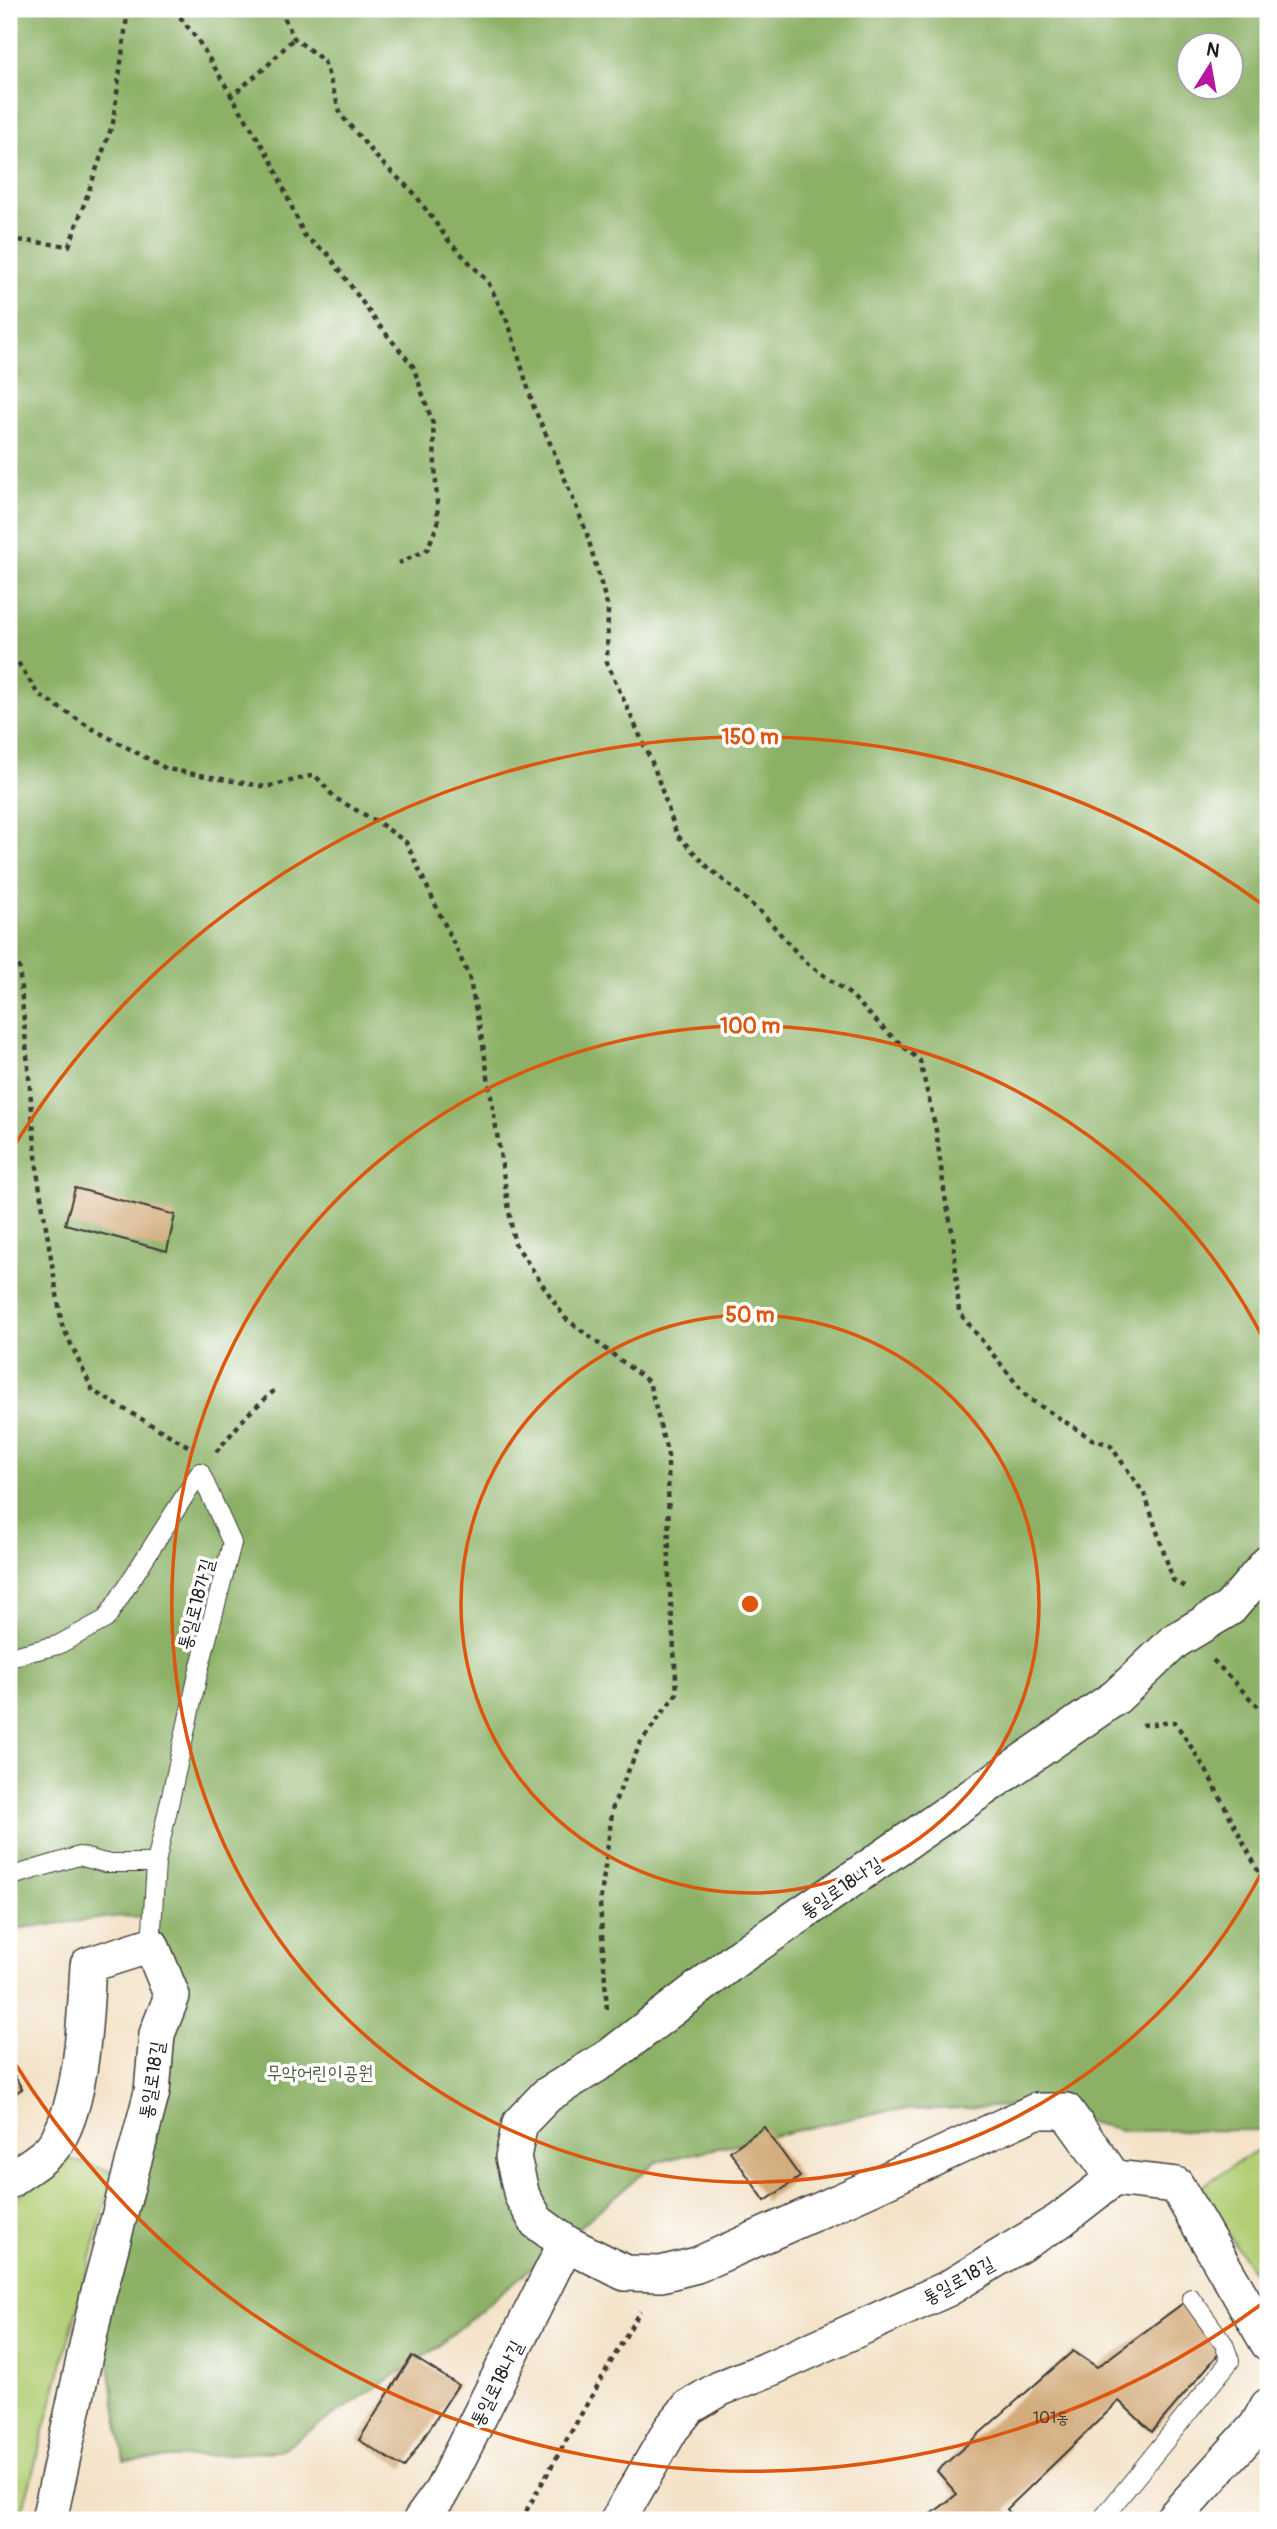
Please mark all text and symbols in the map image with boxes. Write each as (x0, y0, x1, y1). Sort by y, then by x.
north arrow (1176, 32, 1246, 102)
text: N (1204, 37, 1222, 63)
text: 150 m (721, 724, 779, 751)
text: 100 m (720, 1013, 780, 1040)
text: 50 m (726, 1302, 775, 1329)
street label: 통일로18가길 (172, 1556, 220, 1652)
centre of rings (738, 1592, 762, 1616)
street label: 통일로18나길 (796, 1852, 887, 1924)
street label: 통일로18길 (134, 2040, 170, 2121)
park label: 무악어린이공원 (266, 2061, 374, 2085)
street label: 통일로18길 (918, 2251, 998, 2310)
street label: 통일로18나길 (465, 2336, 529, 2431)
house number: 101동 (1033, 2408, 1069, 2428)

